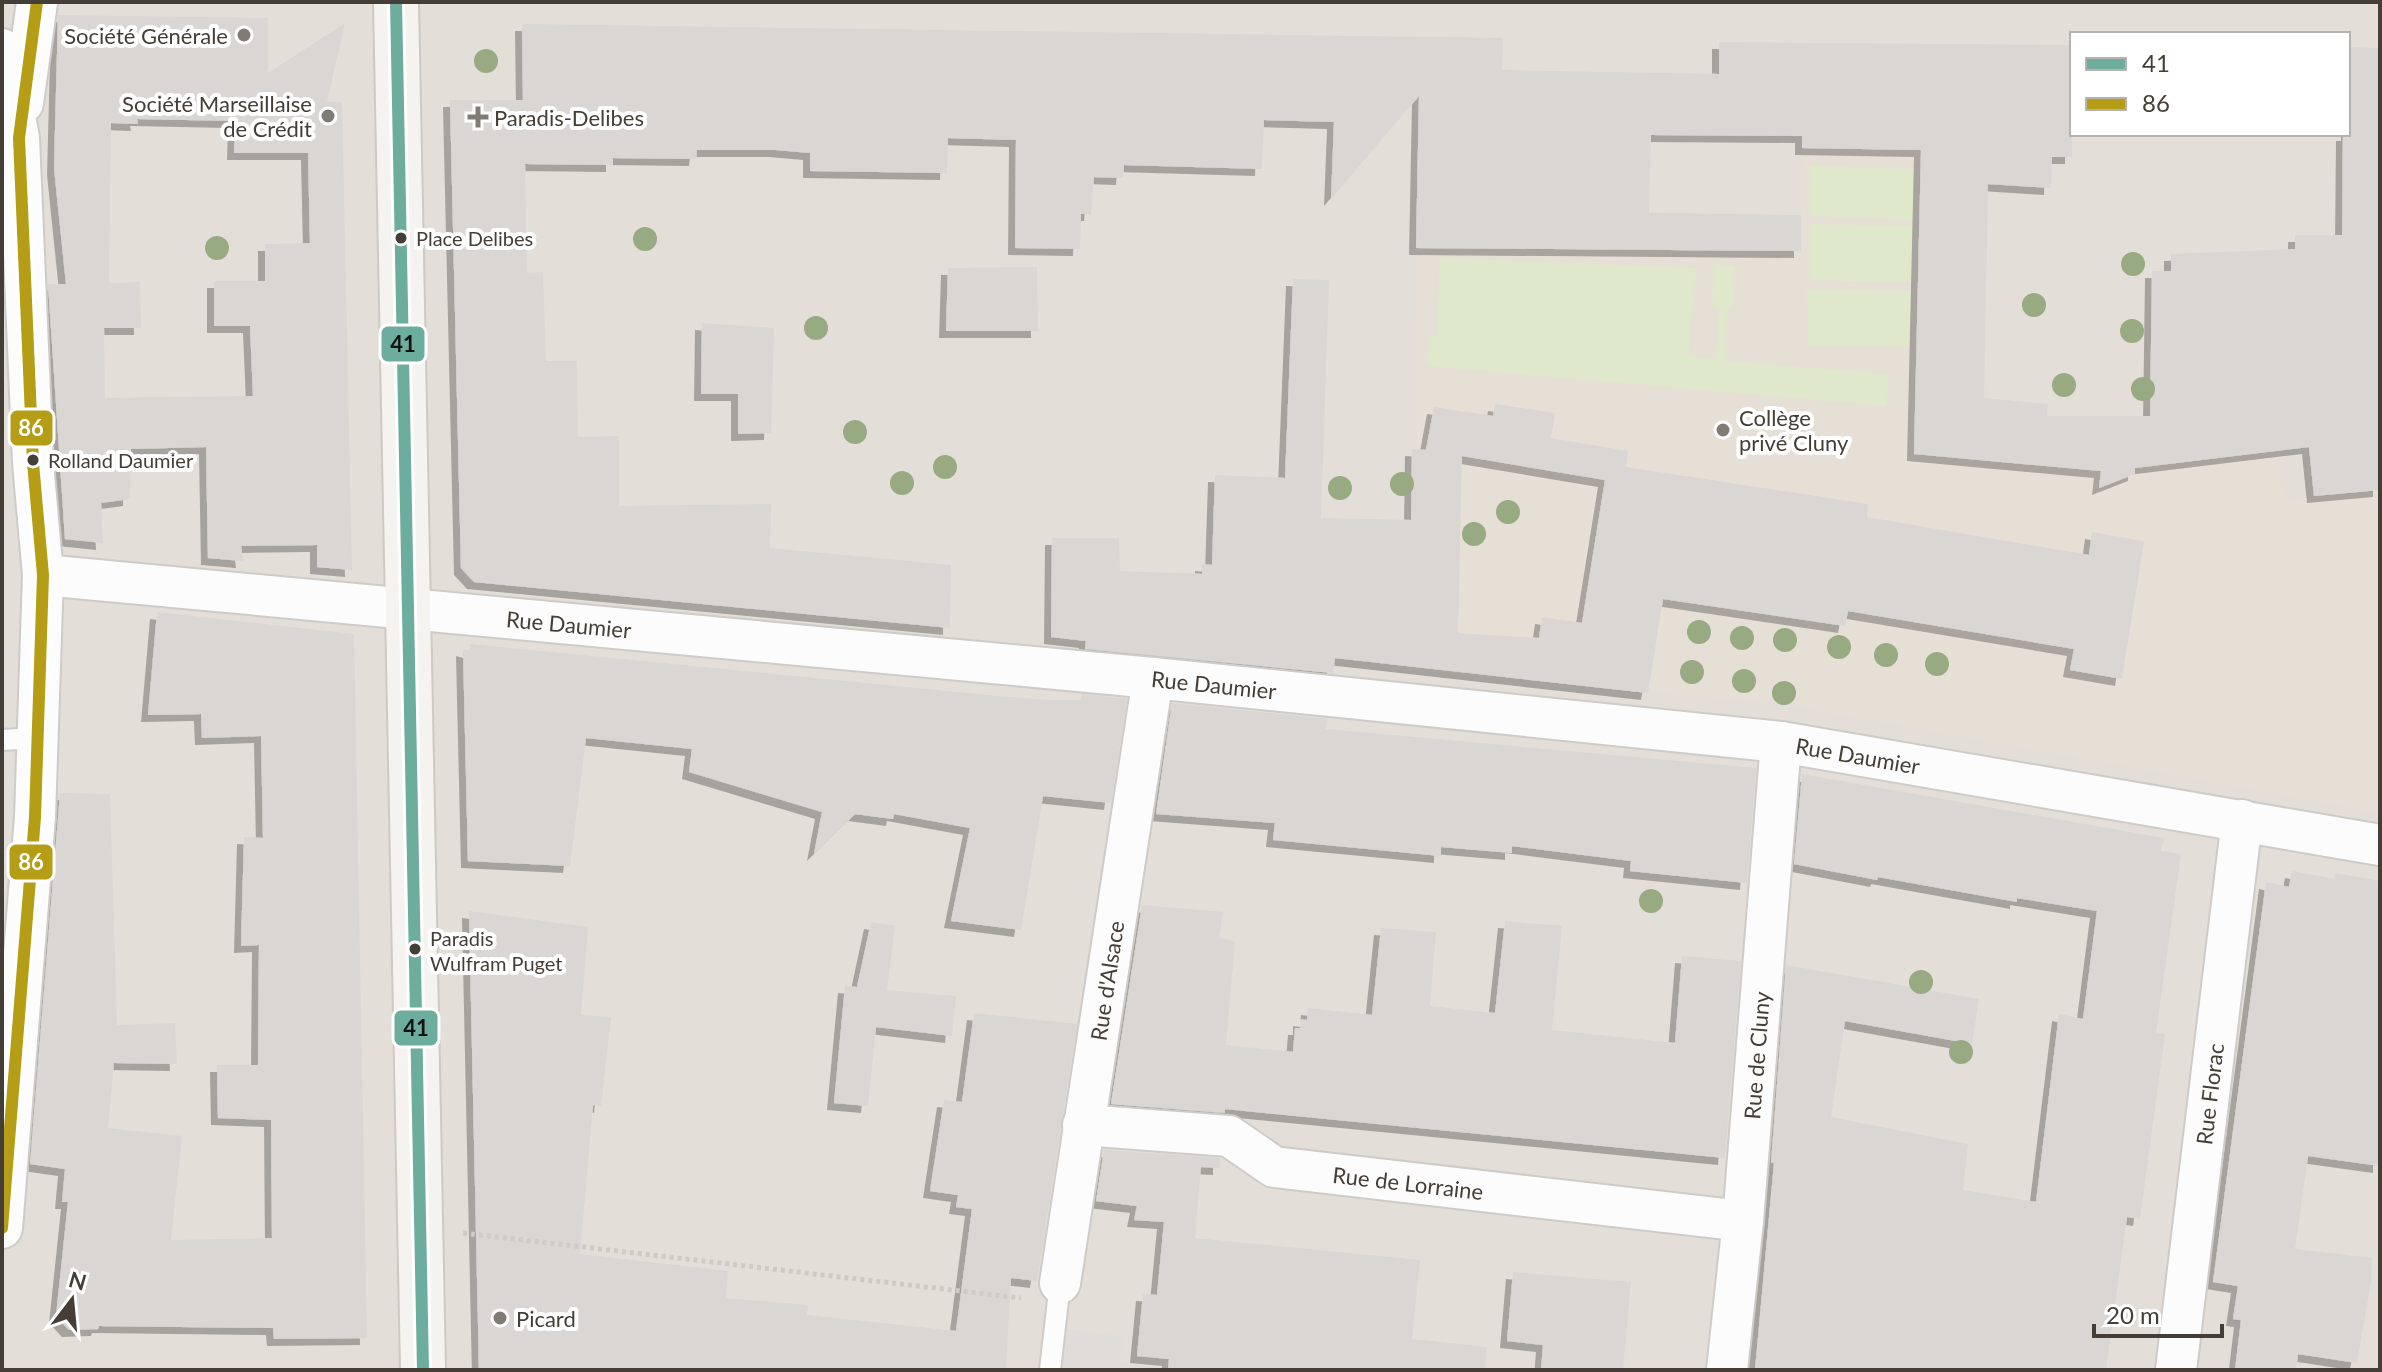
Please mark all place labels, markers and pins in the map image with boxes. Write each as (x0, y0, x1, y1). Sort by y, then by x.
place label: Société Générale (64, 22, 228, 49)
marker: Société Générale (235, 26, 253, 44)
place label: Société Marseillaise de Crédit (122, 90, 312, 142)
place label: Paradis-Delibes (494, 104, 644, 131)
marker: Société Marseillaise de Crédit (319, 107, 337, 125)
marker: Paradis-Delibes (469, 108, 487, 126)
place label: Place Delibes (416, 226, 533, 250)
marker: Place Delibes (393, 230, 409, 246)
place label: Collège privé Cluny (1739, 404, 1849, 456)
marker: Collège privé Cluny (1714, 421, 1732, 439)
place label: Rolland Daumier (48, 448, 194, 472)
marker: Rolland Daumier (25, 452, 41, 468)
place label: Paradis Wulfram Puget (430, 926, 562, 975)
marker: Paradis Wulfram Puget (407, 941, 423, 957)
place label: Picard (516, 1305, 576, 1332)
marker: Picard (491, 1309, 509, 1327)

